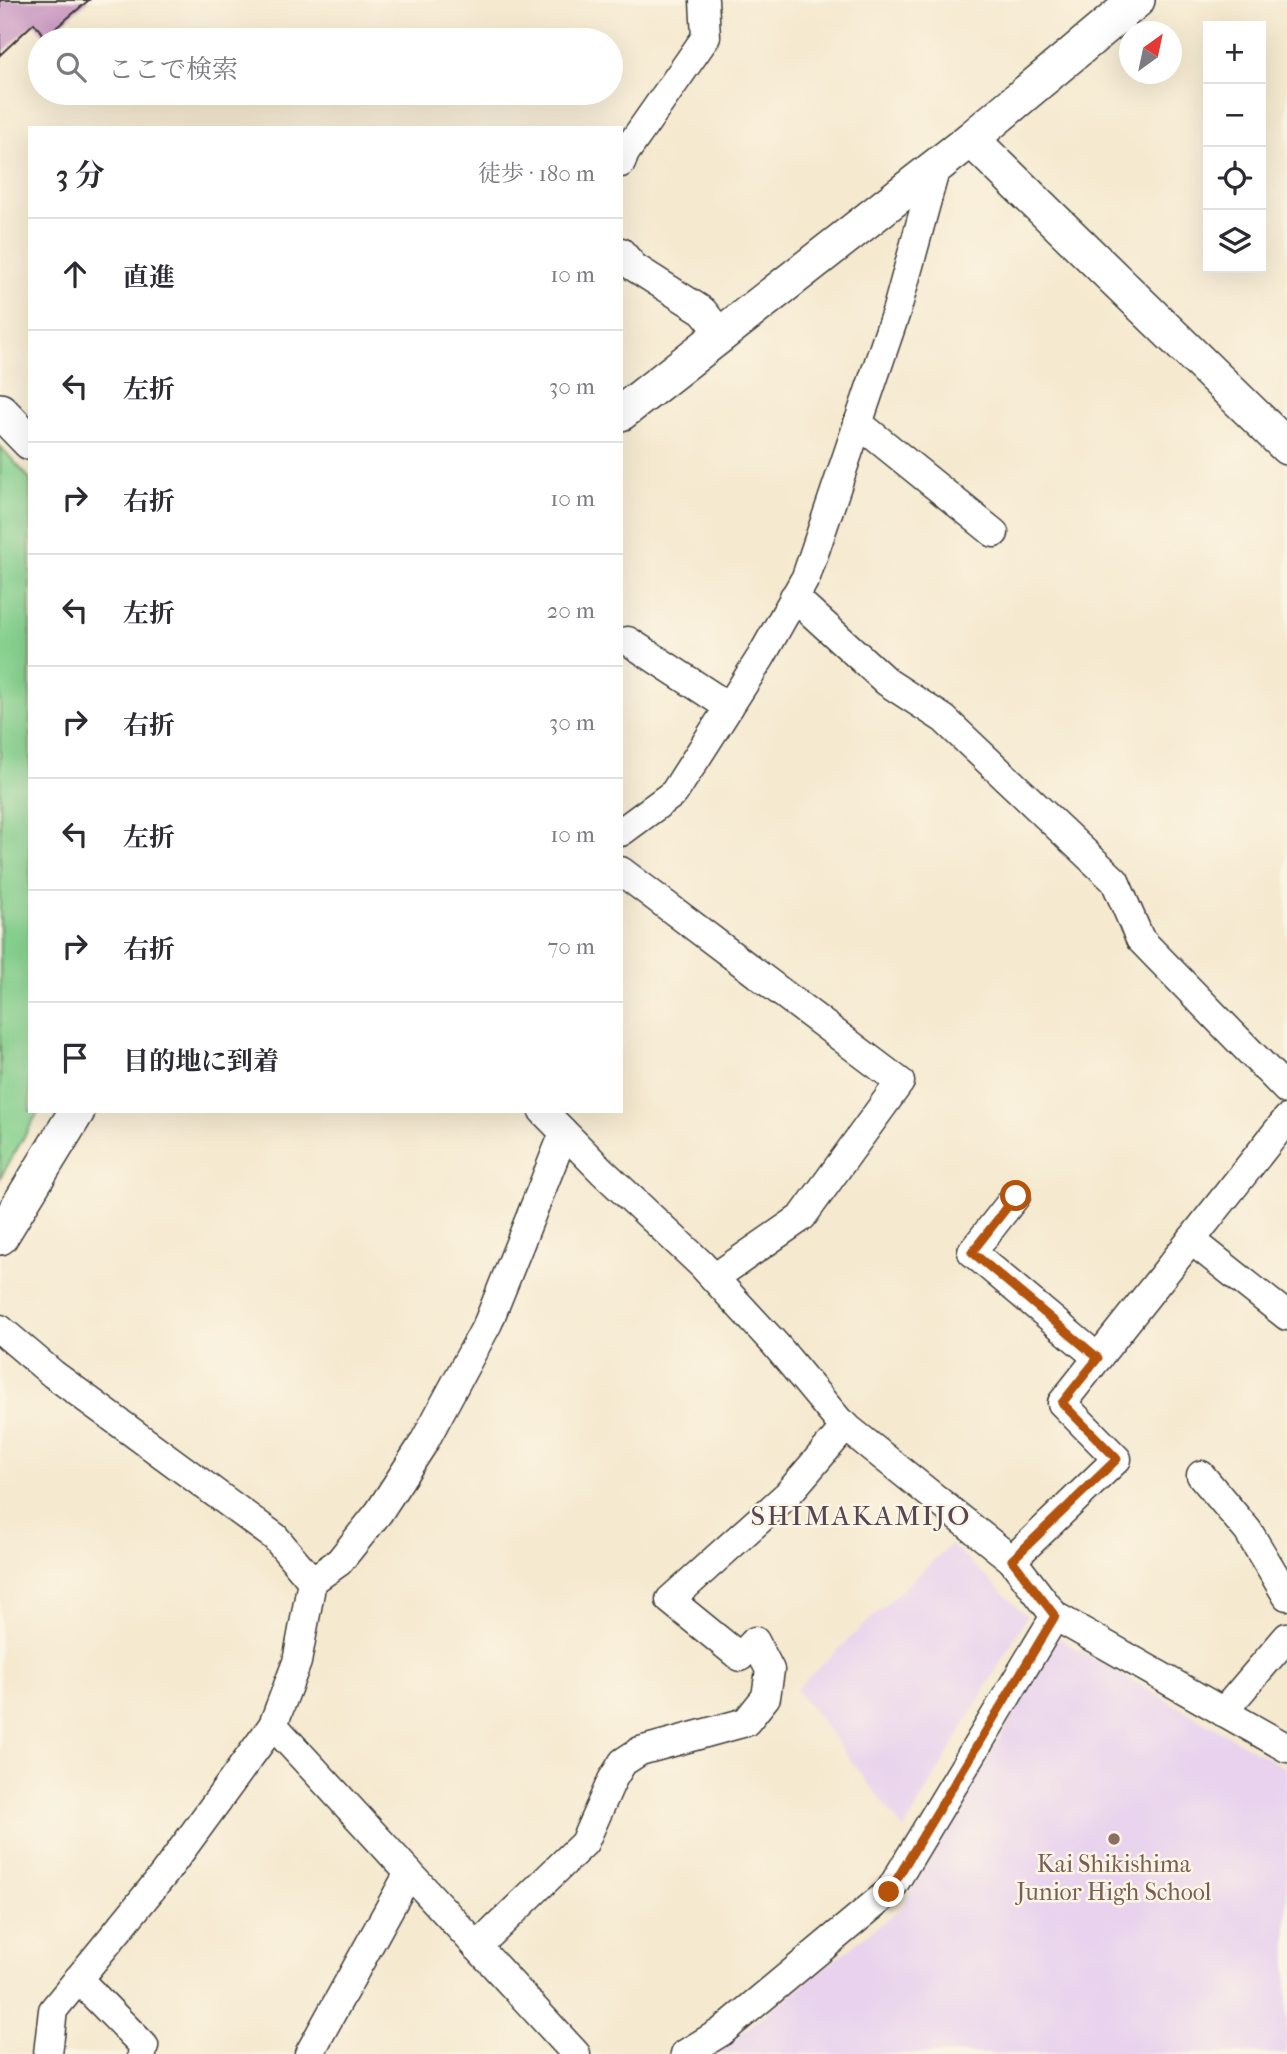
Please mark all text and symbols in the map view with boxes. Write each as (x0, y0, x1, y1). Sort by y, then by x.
north arrow (1119, 21, 1182, 84)
map controls (1203, 21, 1266, 273)
button: + (1203, 21, 1266, 84)
search box (28, 28, 623, 105)
icon: search (52, 48, 90, 86)
text: ここで検索 (108, 54, 238, 85)
button: − (1203, 84, 1266, 147)
button: locate (1203, 147, 1266, 210)
text: 3 分 (56, 158, 105, 193)
text: 徒歩 · 180 m (478, 160, 595, 187)
button: layers (1203, 210, 1266, 273)
icon: ahead (56, 255, 94, 293)
text: 10 m (550, 261, 595, 288)
text: 直進 (123, 262, 175, 293)
icon: left (56, 367, 94, 405)
text: 30 m (549, 373, 595, 400)
text: 左折 (123, 374, 175, 405)
icon: right (56, 479, 94, 517)
text: 10 m (550, 485, 595, 512)
text: 右折 (123, 486, 175, 517)
icon: left (56, 591, 94, 629)
text: 20 m (546, 597, 595, 624)
text: 左折 (123, 598, 175, 629)
icon: right (56, 703, 94, 741)
text: 30 m (549, 709, 595, 736)
text: 右折 (123, 710, 175, 741)
icon: left (56, 815, 94, 853)
text: 10 m (550, 821, 595, 848)
text: 左折 (123, 822, 175, 853)
icon: right (56, 927, 94, 965)
text: 70 m (547, 933, 595, 960)
text: 右折 (123, 934, 175, 965)
icon: arrive (56, 1039, 94, 1077)
text: 目的地に到着 (123, 1046, 279, 1077)
route start (1000, 1180, 1031, 1211)
district label: SHIMAKAMIJO (751, 1499, 971, 1532)
marker: Kai Shikishima Junior High School (1106, 1831, 1122, 1847)
place label: Kai Shikishima Junior High School (1015, 1850, 1212, 1906)
route end (873, 1876, 904, 1907)

